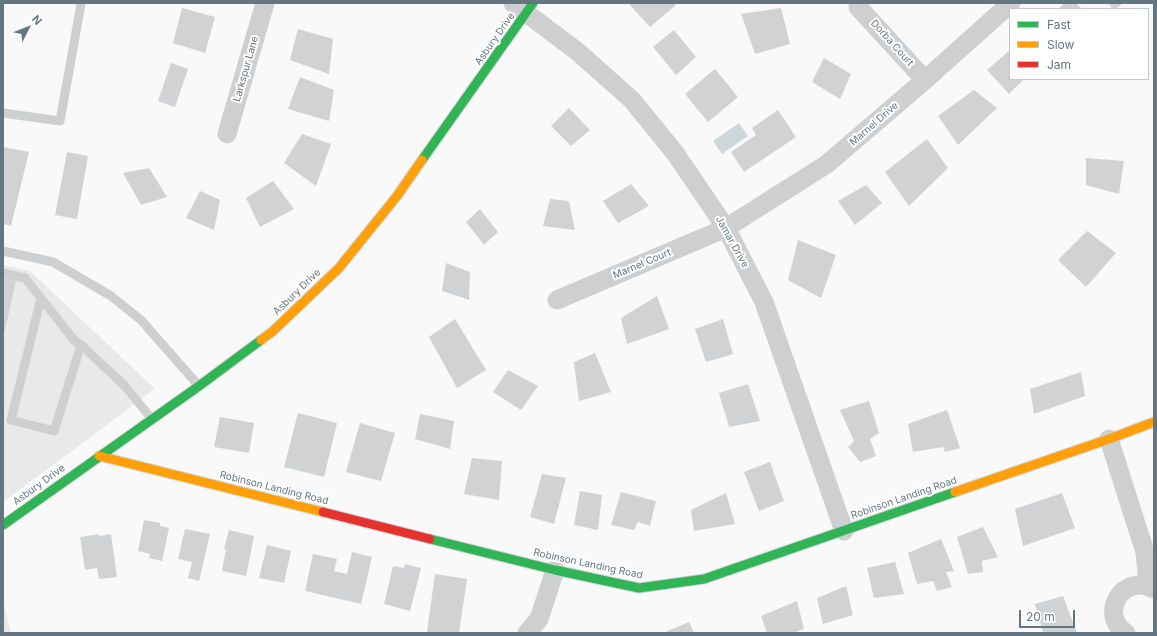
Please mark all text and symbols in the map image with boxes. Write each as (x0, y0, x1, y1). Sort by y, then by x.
north arrow (8, 8, 48, 48)
legend (1009, 8, 1149, 80)
street label: Asbury Drive (472, 10, 518, 68)
text: N (29, 12, 45, 28)
street label: Dorba Court (868, 17, 916, 69)
text: Fast (1047, 17, 1071, 32)
street label: Larkspur Lane (231, 35, 261, 103)
text: Slow (1047, 37, 1074, 52)
text: Jam (1047, 57, 1071, 72)
street label: Marnel Drive (847, 100, 901, 148)
street label: Jamar Drive (713, 214, 751, 270)
street label: Marnel Court (611, 246, 673, 282)
street label: Asbury Drive (271, 266, 323, 318)
street label: Asbury Drive (11, 462, 67, 508)
street label: Robinson Landing Road (218, 469, 330, 507)
street label: Robinson Landing Road (849, 474, 959, 522)
street label: Robinson Landing Road (532, 547, 644, 581)
scale bar (1021, 602, 1077, 628)
text: 20 m (1026, 609, 1055, 624)

